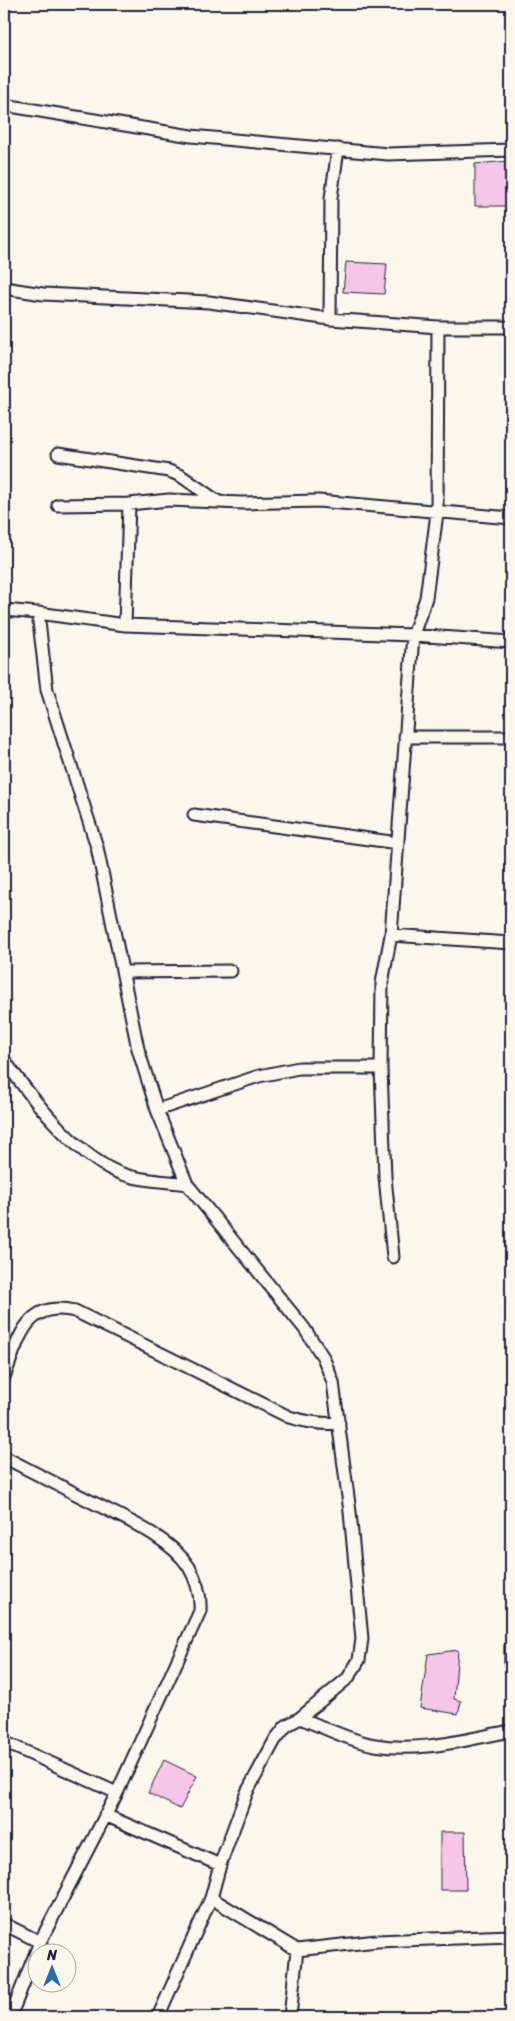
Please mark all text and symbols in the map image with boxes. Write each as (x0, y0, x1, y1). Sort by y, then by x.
text: N (46, 1943, 57, 1968)
north arrow (28, 1944, 78, 1994)

